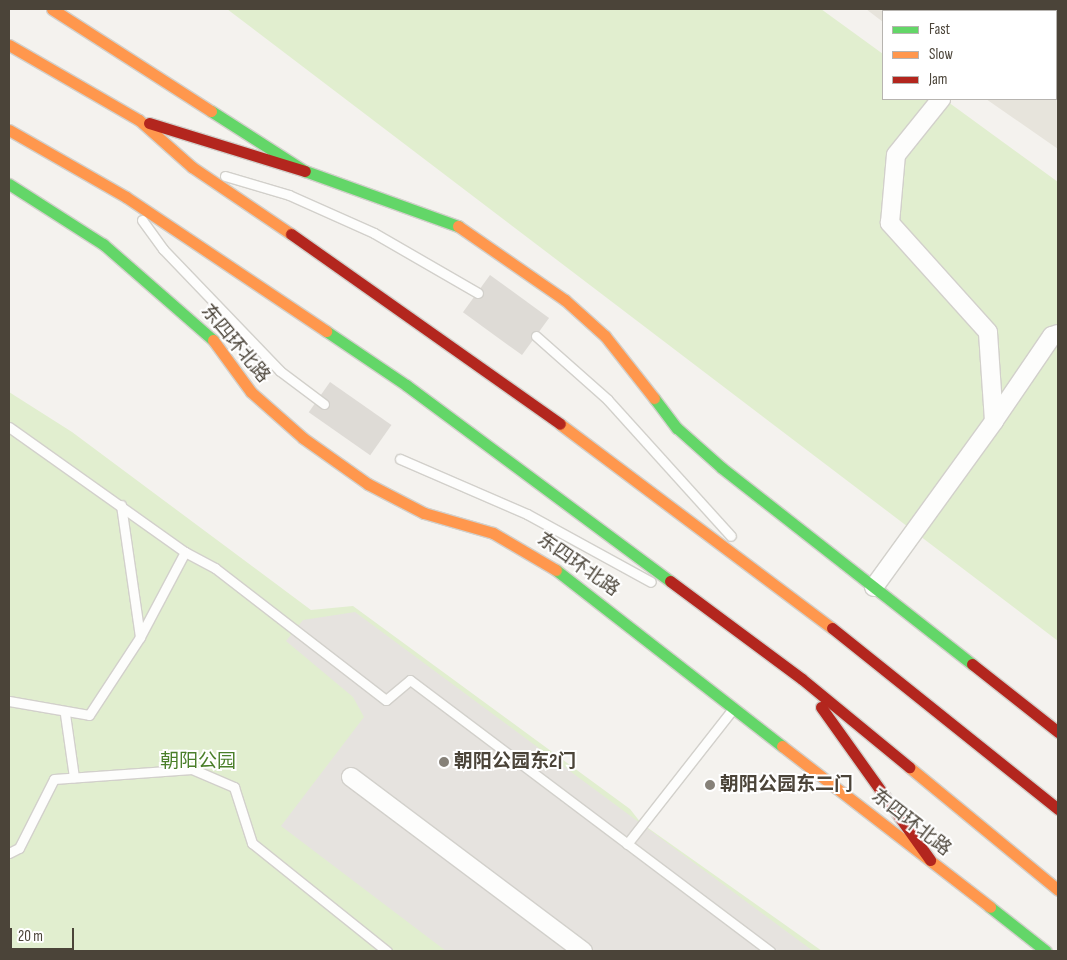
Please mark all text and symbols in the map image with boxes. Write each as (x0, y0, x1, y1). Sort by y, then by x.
legend (882, 10, 1057, 100)
text: Fast (929, 20, 950, 39)
text: Slow (929, 45, 953, 64)
text: Jam (929, 70, 947, 89)
street label: 东四环北路 (196, 300, 274, 388)
street label: 东四环北路 (533, 528, 623, 602)
park label: 朝阳公园 (160, 751, 236, 773)
place label: 朝阳公园东2门 (454, 751, 576, 773)
marker: 朝阳公园东2门 (438, 756, 450, 768)
place label: 朝阳公园东二门 (720, 774, 853, 796)
marker: 朝阳公园东二门 (704, 779, 716, 791)
street label: 东四环北路 (867, 785, 955, 861)
scale bar (12, 918, 76, 950)
text: 20 m (18, 927, 43, 946)

